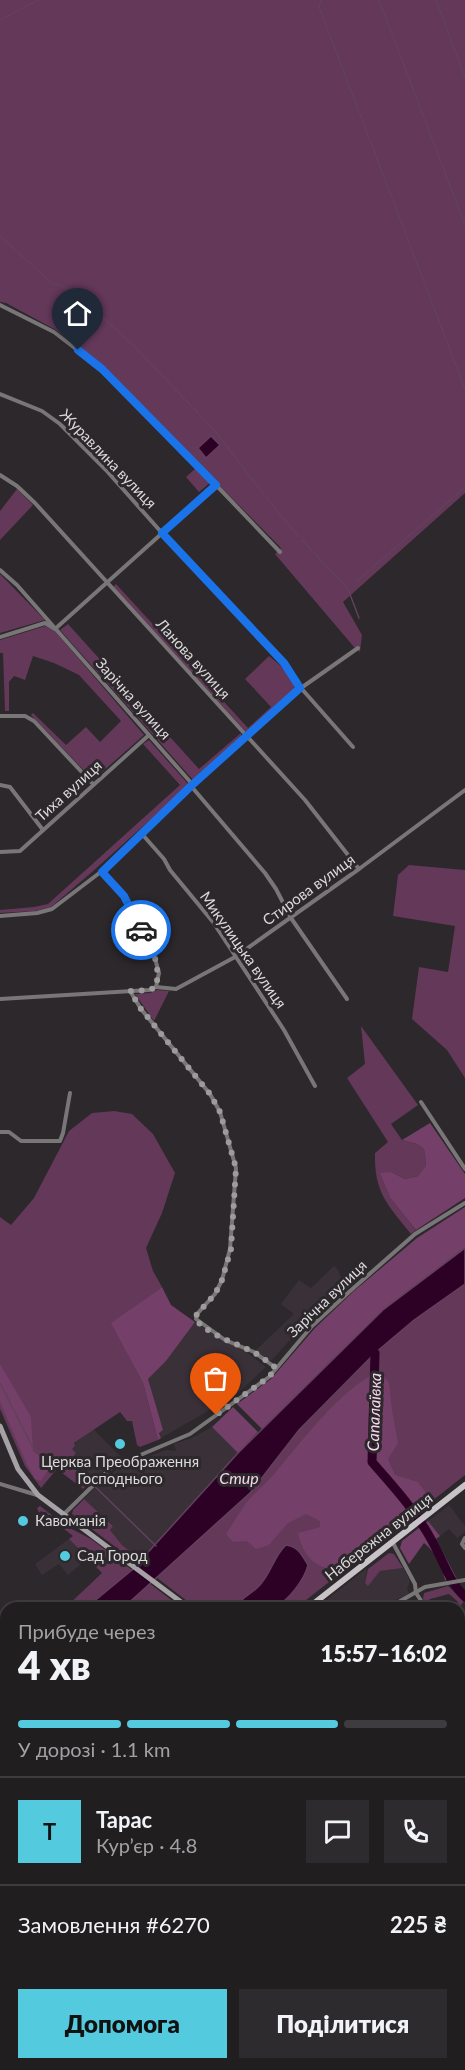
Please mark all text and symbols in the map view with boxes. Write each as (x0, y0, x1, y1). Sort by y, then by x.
pin (52, 288, 103, 350)
icon: home (61, 297, 94, 330)
street label: Журавлина вулиця (57, 405, 161, 512)
street label: Ланова вулиця (152, 614, 235, 702)
street label: Зарічна вулиця (92, 654, 175, 743)
street label: Тиха вулиця (32, 756, 105, 825)
street label: Стирова вулиця (259, 850, 358, 929)
street label: Микулицька вулиця (197, 888, 291, 1011)
courier (111, 900, 171, 960)
icon: car (125, 914, 158, 947)
street label: Зарічна вулиця (283, 1256, 370, 1341)
pin (190, 1353, 241, 1415)
icon: bag (199, 1362, 232, 1395)
water label: Сапалаївка (363, 1372, 384, 1452)
marker: Церква Преображення Господнього (113, 1437, 127, 1451)
place label: Церква Преображення Господнього (41, 1452, 199, 1487)
water label: Стир (219, 1468, 259, 1487)
street label: Набережна вулиця (321, 1489, 436, 1584)
place label: Кавоманія (35, 1511, 106, 1529)
marker: Кавоманія (16, 1514, 30, 1528)
place label: Сад Город (77, 1546, 147, 1564)
marker: Сад Город (58, 1549, 72, 1563)
text: Прибуде через (18, 1619, 155, 1643)
text: 15:57–16:02 (321, 1640, 447, 1667)
text: 4 хв (18, 1642, 91, 1688)
text: У дорозі · 1.1 km (18, 1737, 170, 1761)
button: chat (306, 1800, 369, 1863)
button: phone (384, 1800, 447, 1863)
text: Тарас (96, 1806, 152, 1833)
text: Т (43, 1818, 56, 1845)
text: Кур’єр · 4.8 (96, 1833, 197, 1857)
text: Замовлення #6270 (18, 1911, 210, 1938)
text: 225 ₴ (390, 1911, 447, 1938)
button: Допомога (18, 1989, 227, 2058)
button: Поділитися (239, 1989, 447, 2058)

